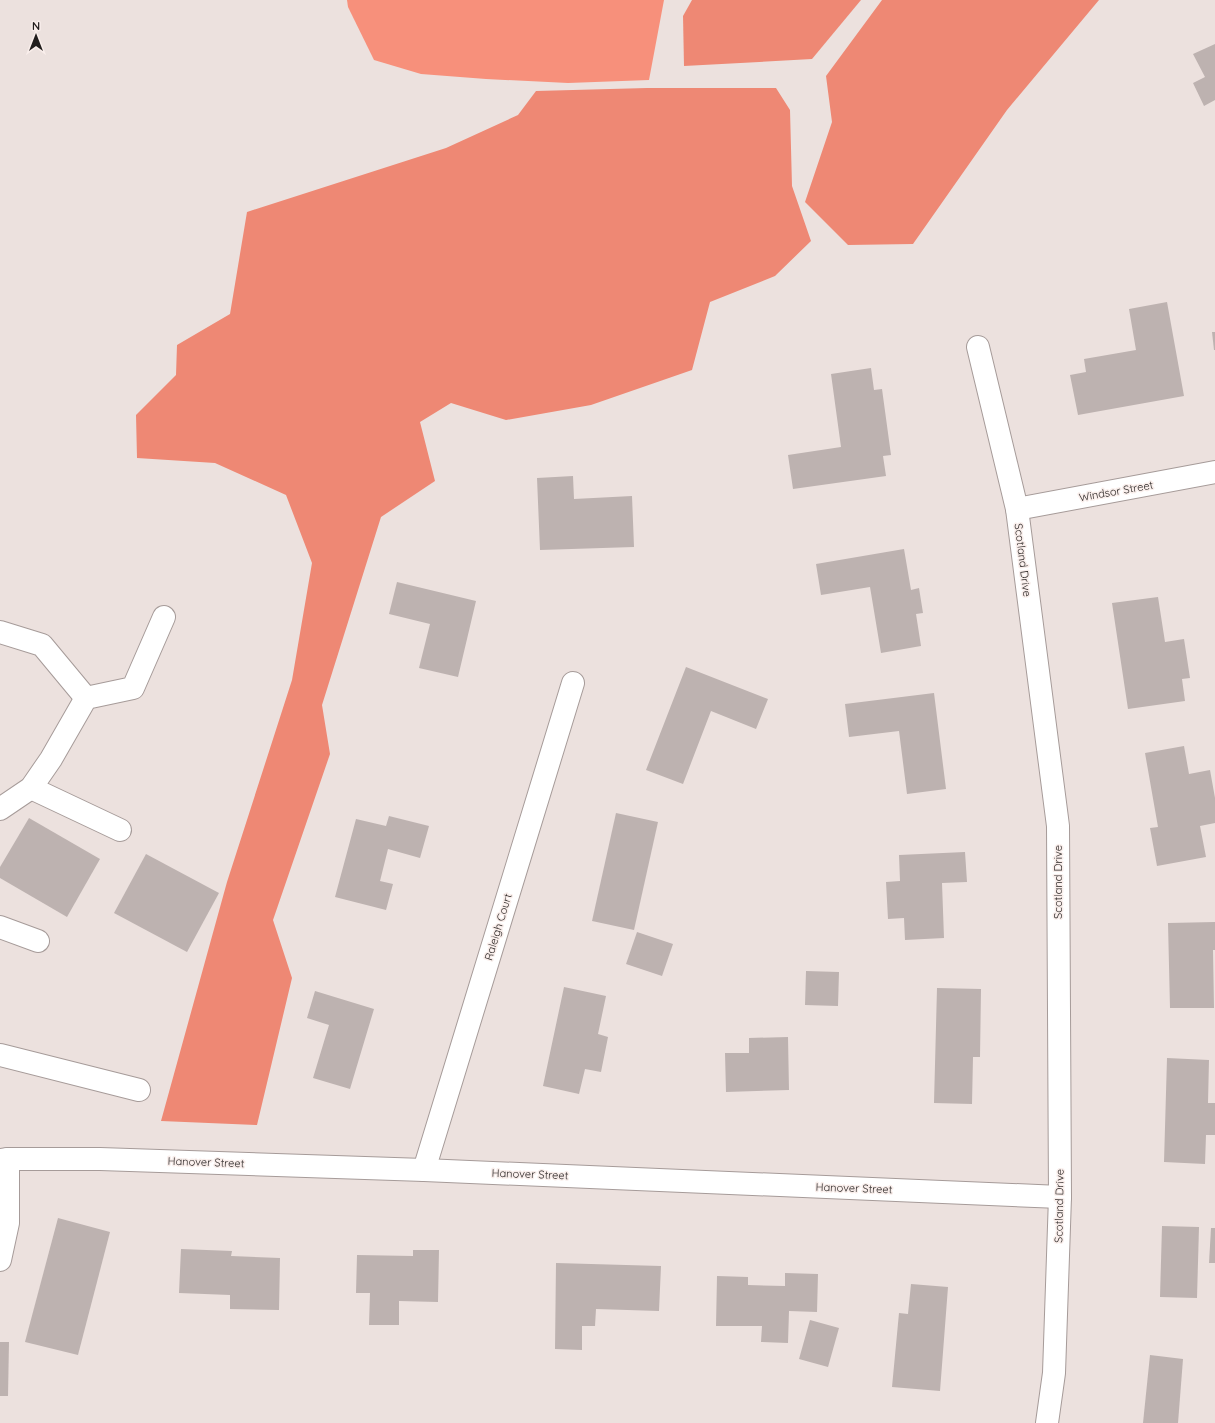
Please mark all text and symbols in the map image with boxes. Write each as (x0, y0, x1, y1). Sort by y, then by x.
north arrow (16, 16, 56, 56)
text: N (32, 19, 40, 33)
street label: Windsor Street (1078, 478, 1154, 504)
street label: Scotland Drive (1012, 522, 1034, 598)
street label: Scotland Drive (1051, 845, 1065, 919)
street label: Raleigh Court (481, 892, 515, 962)
street label: Hanover Street (167, 1154, 245, 1170)
street label: Hanover Street (491, 1166, 569, 1182)
street label: Scotland Drive (1051, 1169, 1067, 1243)
street label: Hanover Street (815, 1180, 893, 1196)

